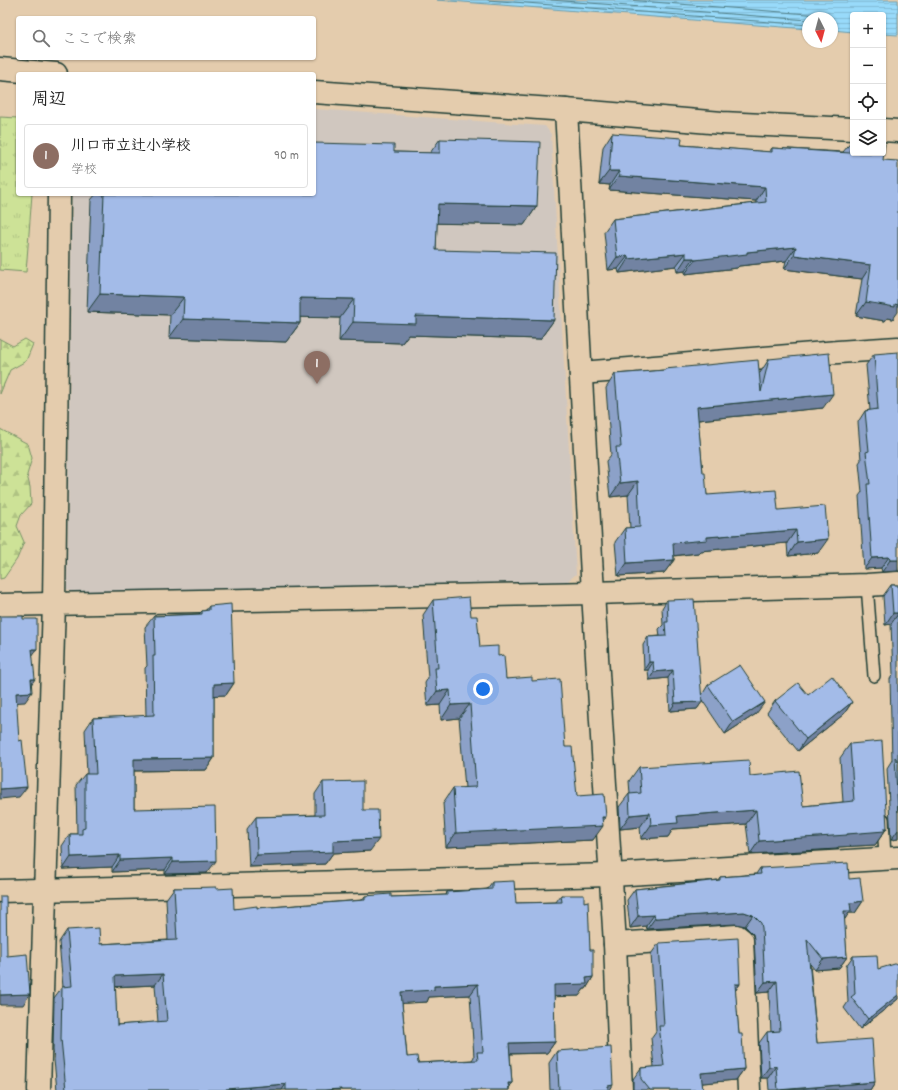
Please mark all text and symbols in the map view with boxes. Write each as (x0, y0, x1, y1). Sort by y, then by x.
north arrow (802, 12, 838, 48)
map controls (850, 12, 886, 156)
button: + (850, 12, 886, 48)
search box (16, 16, 316, 60)
icon: search (30, 27, 52, 49)
text: ここで検索 (62, 29, 137, 51)
button: − (850, 48, 886, 84)
button: locate (850, 84, 886, 120)
text: 周辺 (32, 89, 66, 113)
button: layers (850, 120, 886, 156)
text: 川口市立辻小学校 (71, 136, 191, 158)
text: 1 (45, 147, 47, 166)
text: 90 m (274, 147, 299, 166)
text: 学校 (71, 161, 97, 180)
pin: 1 (304, 351, 330, 384)
your location (473, 679, 493, 699)

